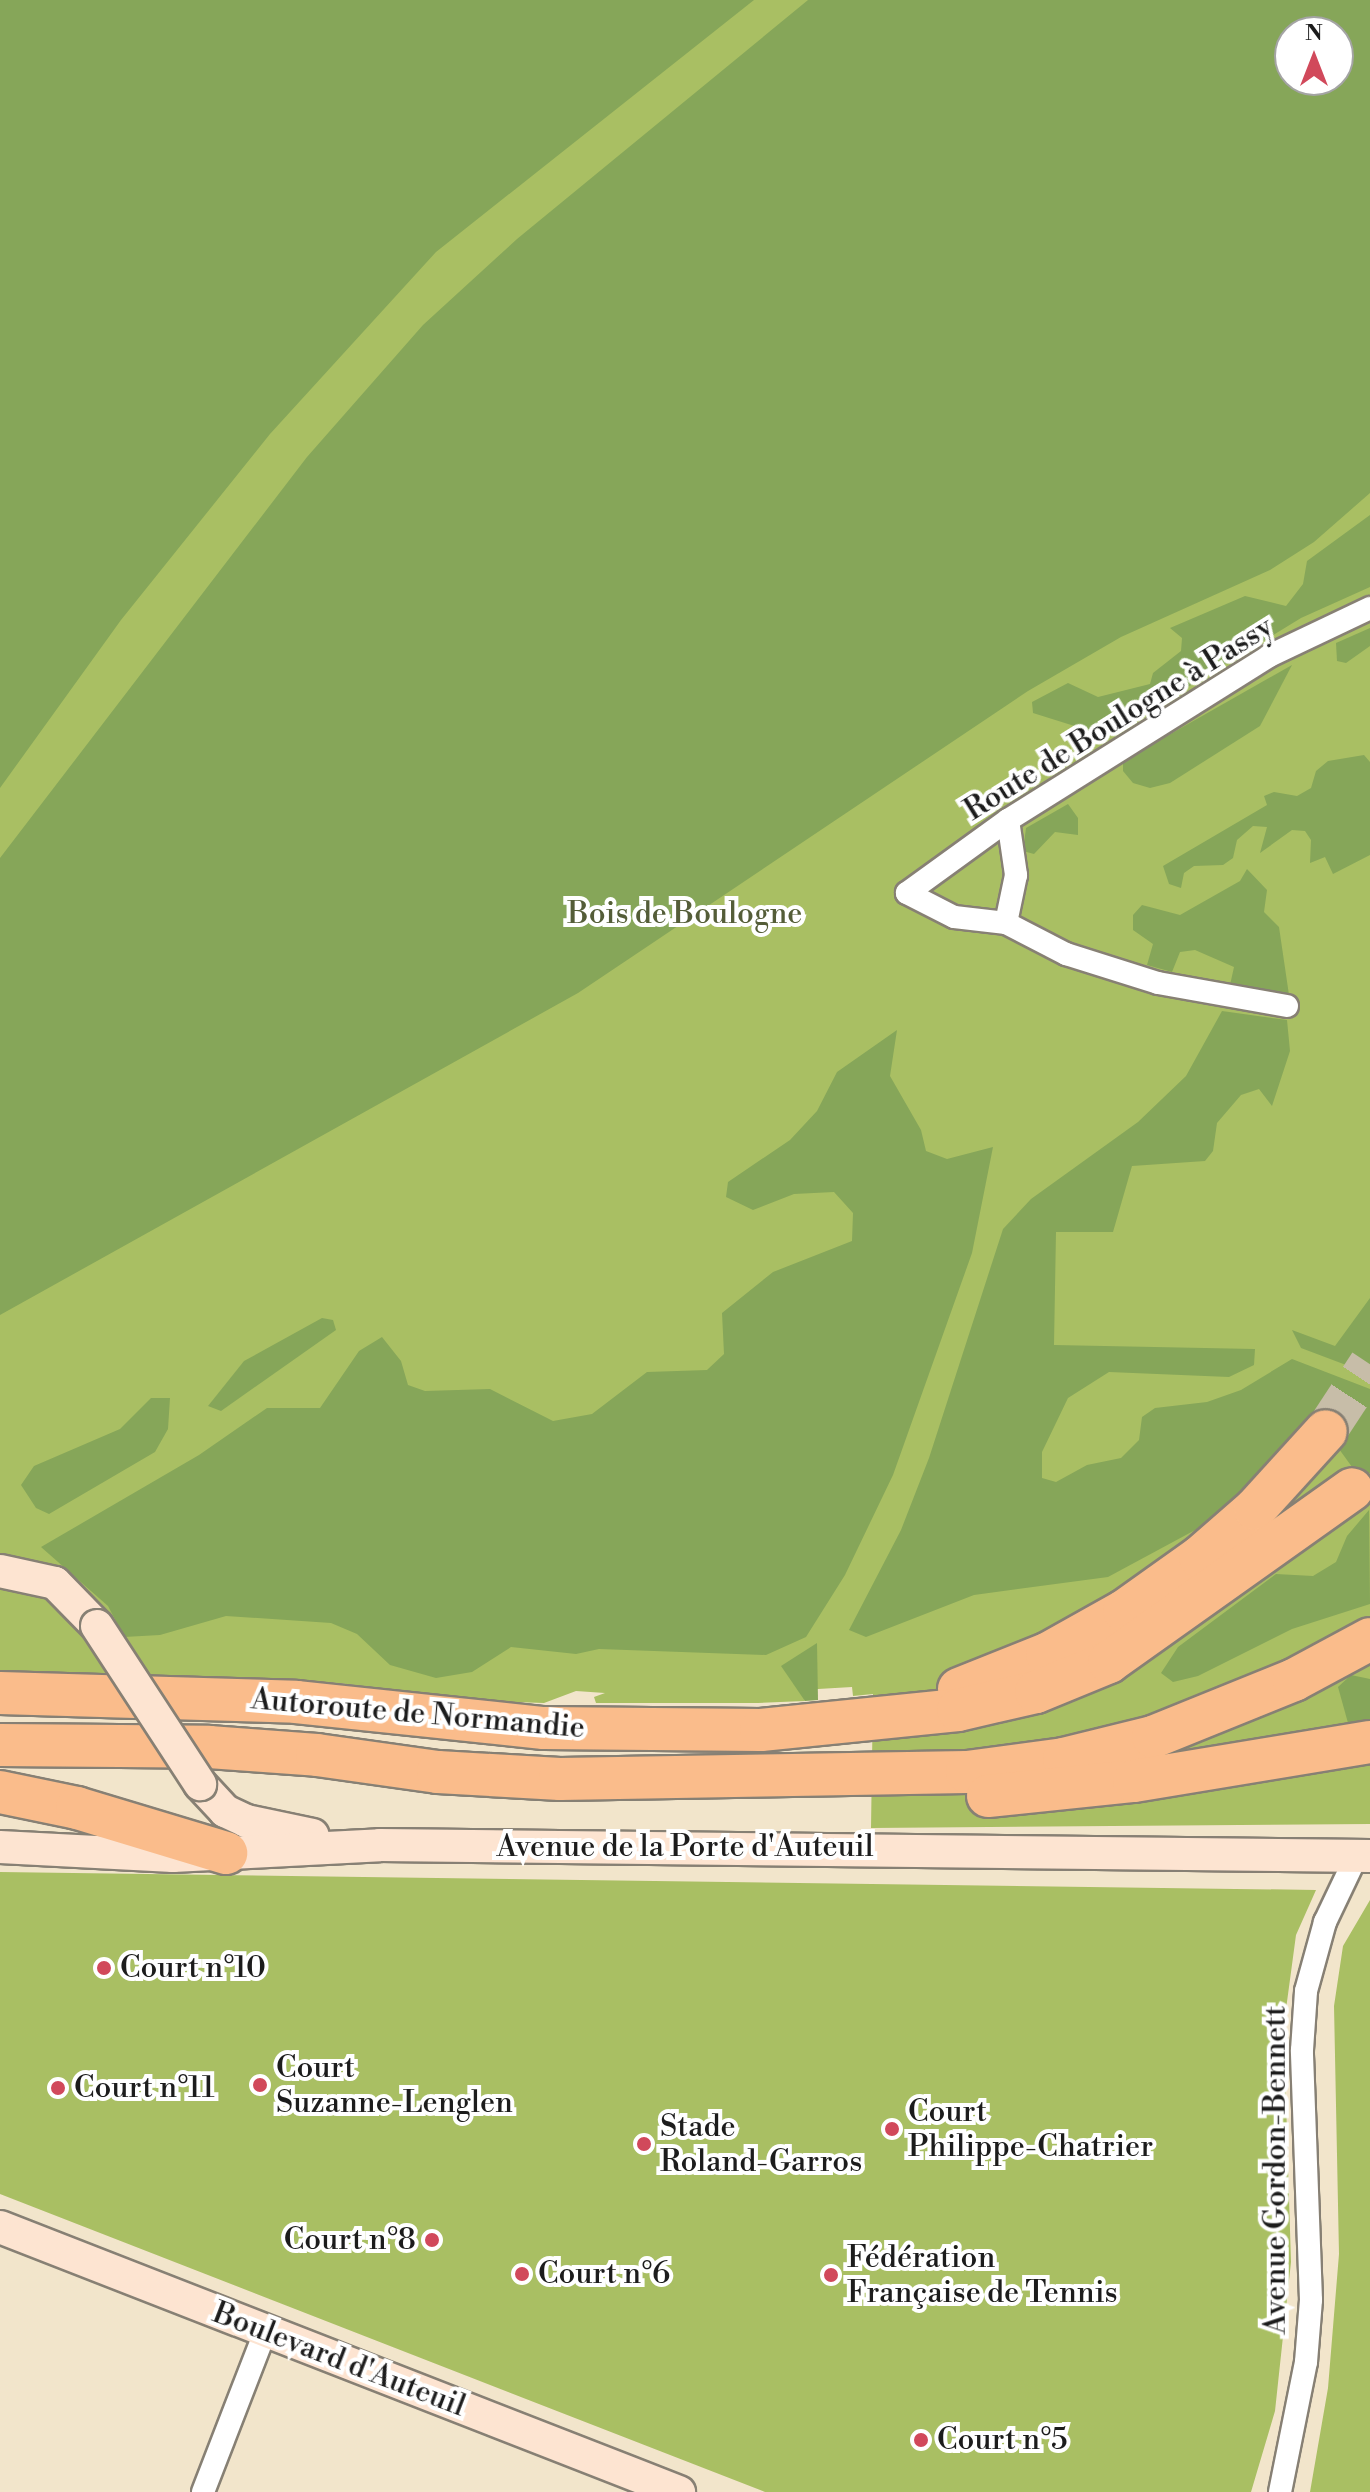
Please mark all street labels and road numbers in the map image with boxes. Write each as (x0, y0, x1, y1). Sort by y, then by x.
street label: Route de Boulogne à Passy (958, 609, 1280, 829)
street label: Autoroute de Normandie (250, 1681, 586, 1747)
street label: Avenue de la Porte d'Auteuil (496, 1829, 874, 1865)
street label: Avenue Gordon-Bennett (1258, 2006, 1294, 2334)
street label: Boulevard d'Auteuil (208, 2295, 470, 2425)

